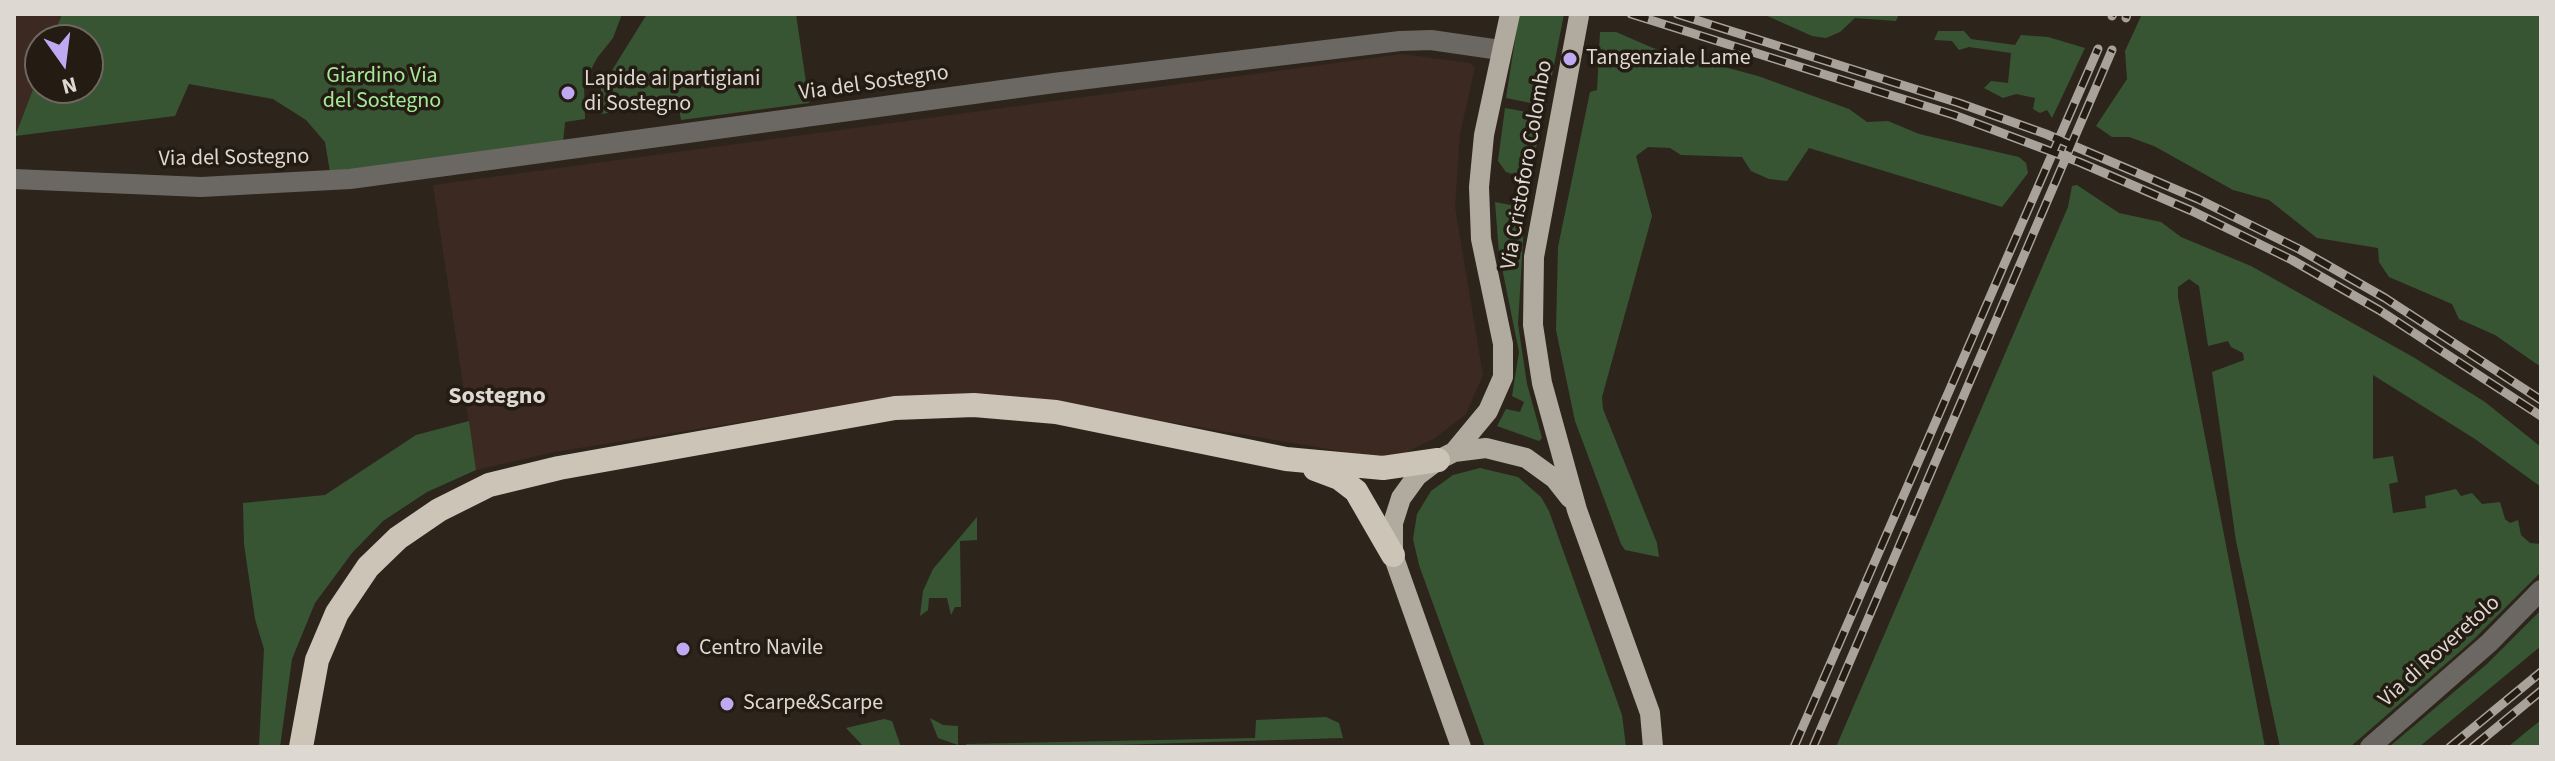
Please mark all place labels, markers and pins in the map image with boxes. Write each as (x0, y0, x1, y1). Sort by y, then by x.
place label: Tangenziale Lame (1586, 46, 1751, 72)
marker: Tangenziale Lame (1561, 50, 1579, 68)
place label: Lapide ai partigiani di Sostegno (584, 67, 760, 118)
marker: Lapide ai partigiani di Sostegno (559, 84, 577, 102)
place label: Centro Navile (699, 636, 823, 662)
marker: Centro Navile (674, 640, 692, 658)
place label: Scarpe&Scarpe (743, 691, 883, 717)
marker: Scarpe&Scarpe (718, 695, 736, 713)

